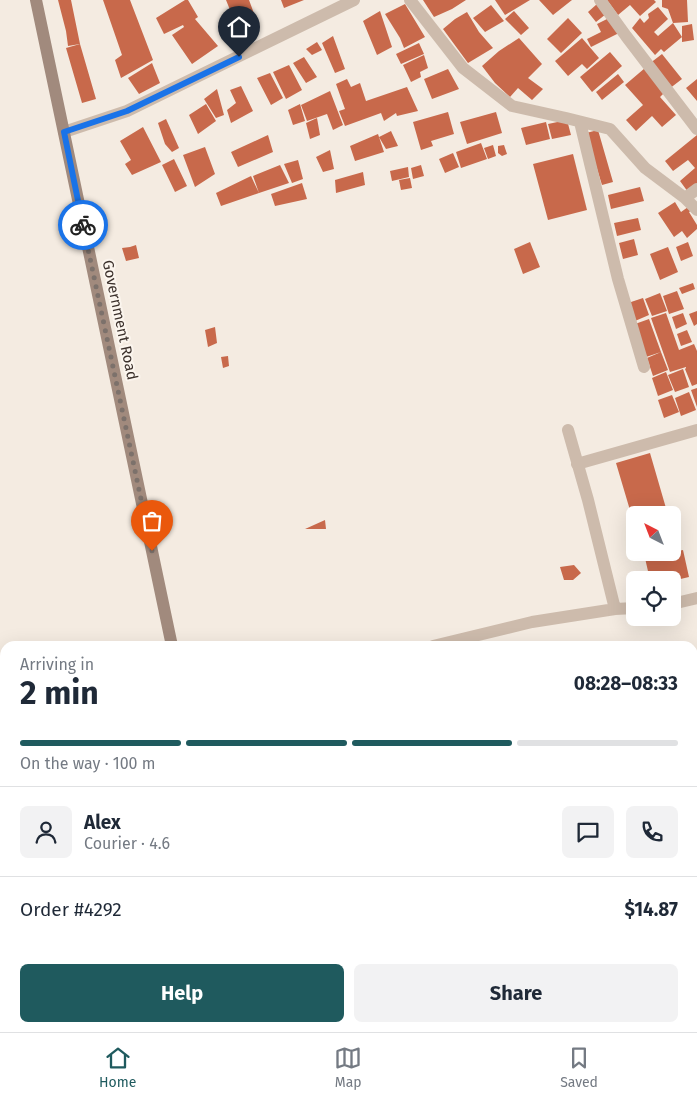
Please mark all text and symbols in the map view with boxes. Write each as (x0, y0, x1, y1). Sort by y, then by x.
pin (218, 6, 260, 57)
icon: home (225, 13, 253, 41)
courier (58, 200, 108, 250)
icon: bike (69, 211, 97, 239)
street label: Government Road (99, 258, 141, 382)
pin (131, 500, 173, 551)
north arrow (626, 506, 681, 561)
map controls (626, 506, 681, 626)
icon: bag (138, 507, 166, 535)
button: locate (626, 571, 681, 626)
text: Arriving in (20, 655, 94, 674)
text: 08:28–08:33 (574, 672, 678, 695)
text: 2 min (20, 674, 99, 712)
text: On the way · 100 m (20, 754, 155, 773)
button: person (20, 806, 72, 858)
button: chat (562, 806, 614, 858)
button: phone (626, 806, 678, 858)
text: Alex (84, 811, 121, 834)
text: Courier · 4.6 (84, 834, 170, 853)
text: Order #4292 (20, 898, 122, 921)
text: $14.87 (624, 898, 678, 921)
button: Help (20, 964, 344, 1022)
button: Share (354, 964, 678, 1022)
tab: Home (99, 1044, 136, 1091)
tab: Map (334, 1044, 362, 1091)
tab: Saved (560, 1044, 598, 1091)

